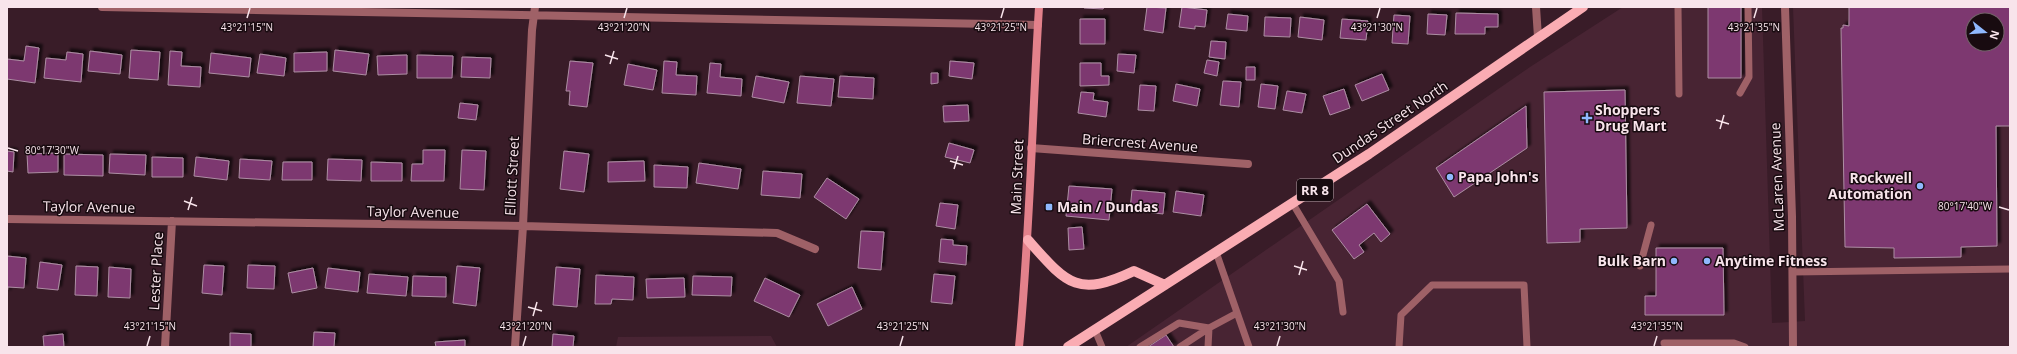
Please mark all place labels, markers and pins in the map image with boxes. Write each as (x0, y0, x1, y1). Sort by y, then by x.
place label: Shoppers Drug Mart (1595, 100, 1667, 135)
marker: Shoppers Drug Mart (1582, 113, 1592, 123)
place label: Papa John's (1458, 167, 1539, 186)
place label: Rockwell Automation (1828, 168, 1912, 203)
marker: Papa John's (1445, 172, 1455, 182)
marker: Rockwell Automation (1915, 181, 1925, 191)
place label: Main / Dundas (1057, 197, 1158, 216)
marker: Main / Dundas (1044, 202, 1054, 212)
place label: Bulk Barn (1597, 251, 1666, 270)
place label: Anytime Fitness (1715, 251, 1827, 270)
marker: Bulk Barn (1669, 256, 1679, 266)
marker: Anytime Fitness (1702, 256, 1712, 266)

